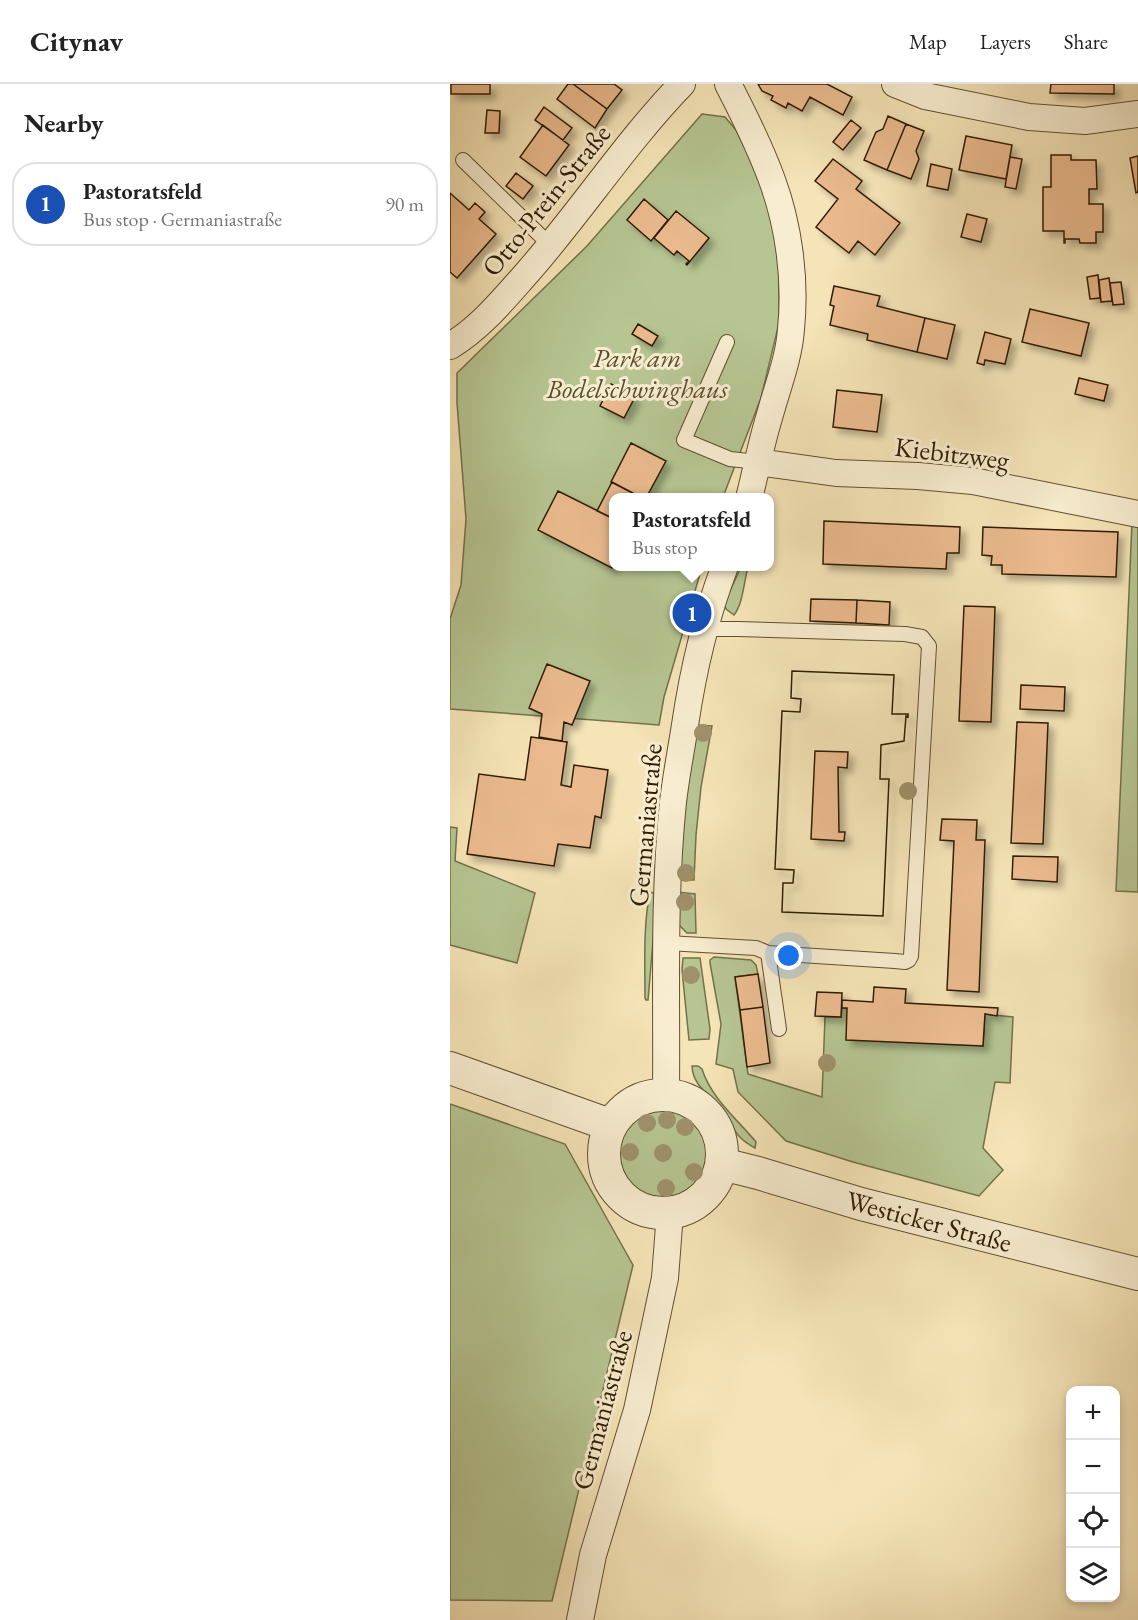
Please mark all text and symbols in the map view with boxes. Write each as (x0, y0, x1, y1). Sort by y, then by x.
text: Citynav (30, 23, 123, 59)
text: Map (909, 28, 947, 55)
text: Layers (980, 28, 1031, 55)
text: Share (1064, 28, 1108, 55)
text: Nearby (24, 106, 104, 140)
street label: Otto-Prein-Straße (474, 117, 618, 283)
text: Pastoratsfeld (83, 177, 202, 206)
text: 1 (40, 191, 51, 217)
text: 90 m (385, 191, 424, 217)
text: Bus stop · Germaniastraße (83, 206, 282, 232)
park label: Park am Bodelschwinghaus (546, 340, 728, 406)
street label: Kiebitzweg (893, 429, 1011, 477)
popup (609, 493, 774, 571)
text: Pastoratsfeld (632, 505, 751, 534)
text: Bus stop (632, 534, 698, 560)
pin: 1 (672, 590, 712, 636)
street label: Germaniastraße (620, 742, 670, 908)
your location (774, 941, 803, 970)
street label: Westicker Straße (842, 1182, 1016, 1260)
street label: Germaniastraße (564, 1326, 640, 1494)
map controls (1066, 1386, 1120, 1602)
button: + (1066, 1386, 1120, 1440)
button: − (1066, 1440, 1120, 1494)
button: locate (1066, 1494, 1120, 1548)
button: layers (1066, 1548, 1120, 1602)

